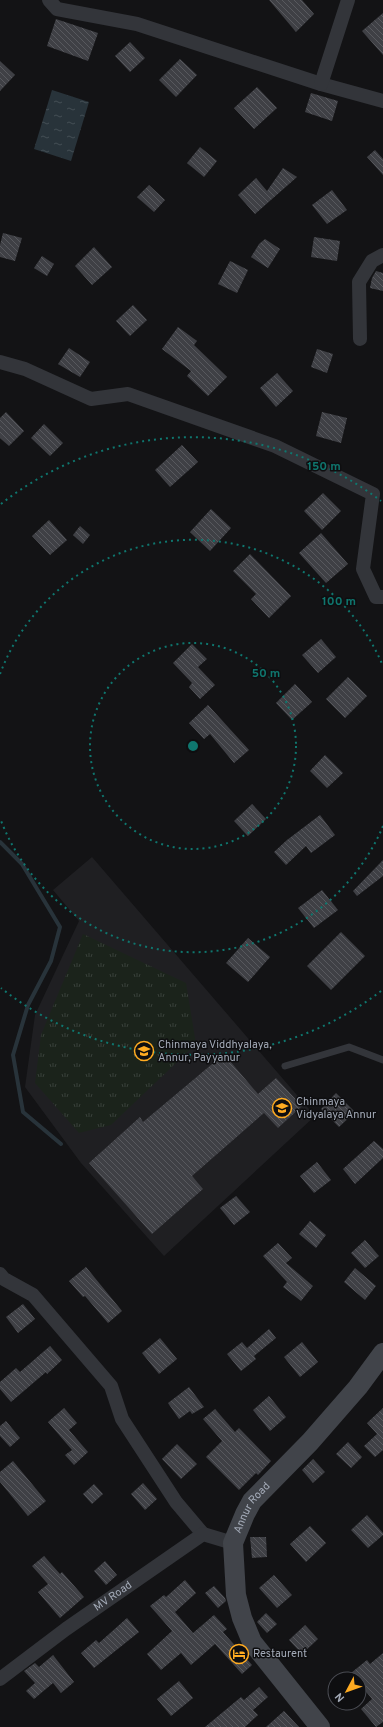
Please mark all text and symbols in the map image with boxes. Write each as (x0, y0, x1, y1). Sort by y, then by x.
text: 150 m (307, 459, 341, 475)
text: 100 m (322, 594, 356, 610)
text: 50 m (252, 666, 280, 682)
centre of rings (186, 739, 200, 753)
place label: Chinmaya Viddhyalaya, Annur, Payyanur (158, 1038, 272, 1065)
school or university icon: Chinmaya Viddhyalaya, Annur, Payyanur (133, 1040, 155, 1062)
place label: Chinmaya Vidyalaya Annur (296, 1095, 377, 1122)
school or university icon: Chinmaya Vidyalaya Annur (271, 1097, 293, 1119)
street label: Annur Road (231, 1479, 273, 1536)
street label: MV Road (91, 1578, 135, 1615)
hotel icon: Restaurent (228, 1643, 250, 1665)
place label: Restaurent (253, 1647, 307, 1661)
north arrow (327, 1671, 367, 1711)
text: N (332, 1689, 348, 1704)

